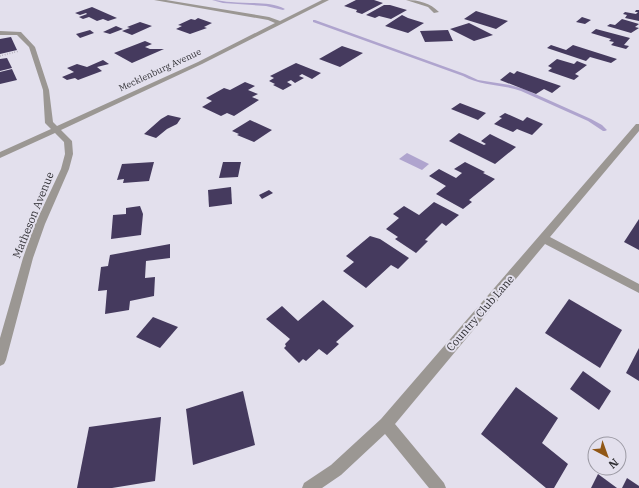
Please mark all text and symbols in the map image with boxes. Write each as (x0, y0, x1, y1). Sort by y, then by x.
street label: Mecklenburg Avenue (117, 46, 203, 93)
street label: Matheson Avenue (9, 170, 57, 260)
street label: Country Club Lane (443, 272, 517, 354)
north arrow (587, 436, 627, 476)
text: N (605, 455, 621, 472)

